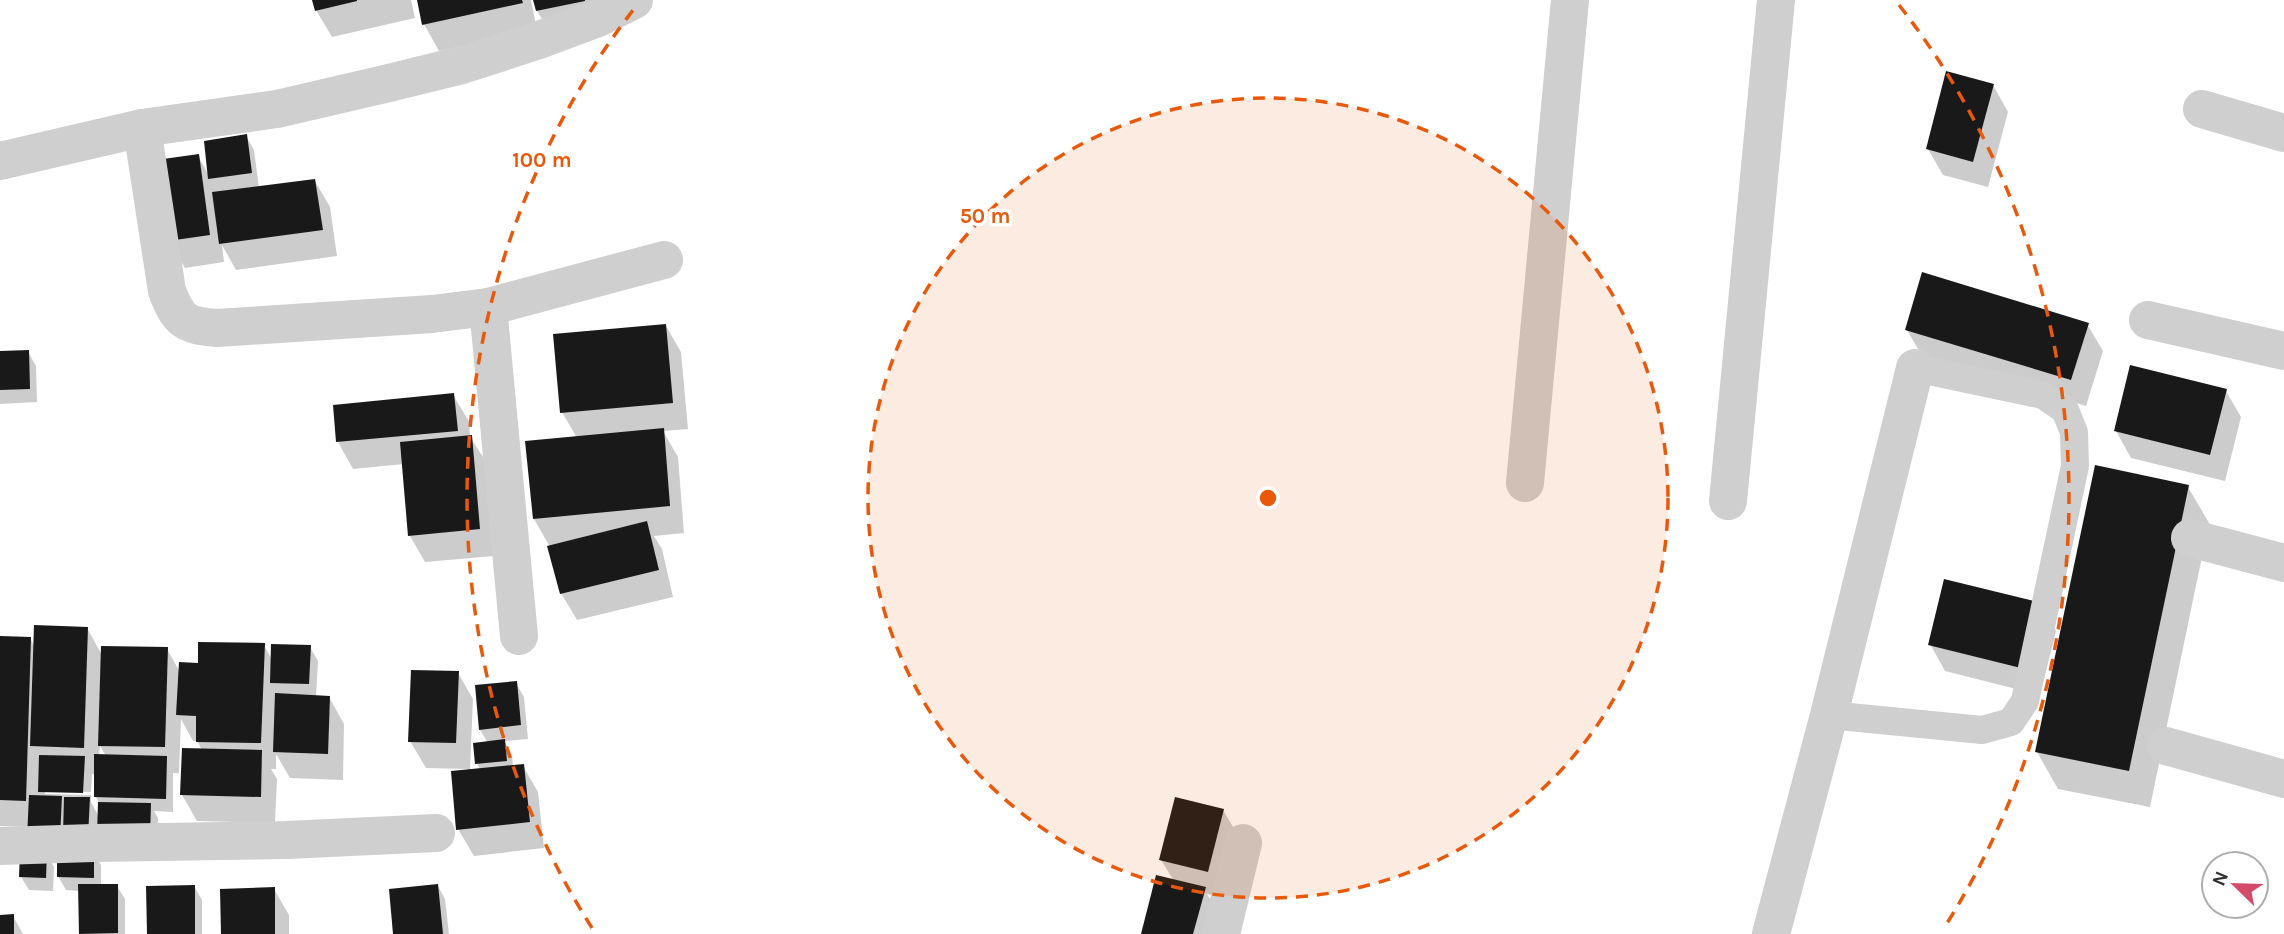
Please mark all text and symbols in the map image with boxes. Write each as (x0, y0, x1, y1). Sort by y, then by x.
text: 100 m (512, 148, 572, 172)
text: 50 m (960, 204, 1010, 228)
centre of rings (1256, 486, 1280, 510)
north arrow (2200, 850, 2270, 920)
text: N (2207, 868, 2233, 889)

